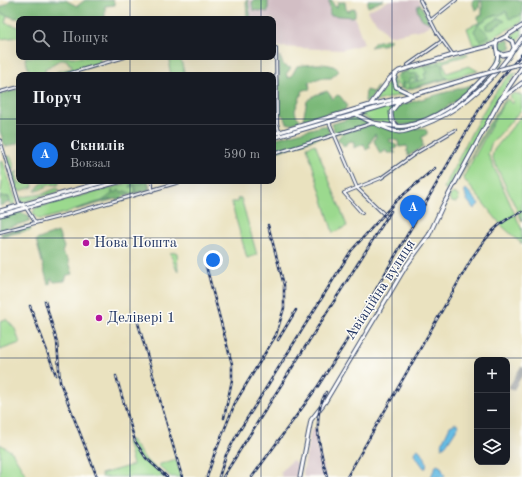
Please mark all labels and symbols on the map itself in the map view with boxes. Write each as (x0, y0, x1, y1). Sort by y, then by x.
pin: A (400, 195, 426, 228)
place label: Нова Пошта (94, 236, 178, 251)
street label: Авіаційна вулиця (343, 237, 419, 343)
marker: Нова Пошта (81, 238, 91, 248)
your location (203, 250, 223, 270)
place label: Делівері 1 (107, 311, 175, 326)
marker: Делівері 1 (94, 313, 104, 323)

